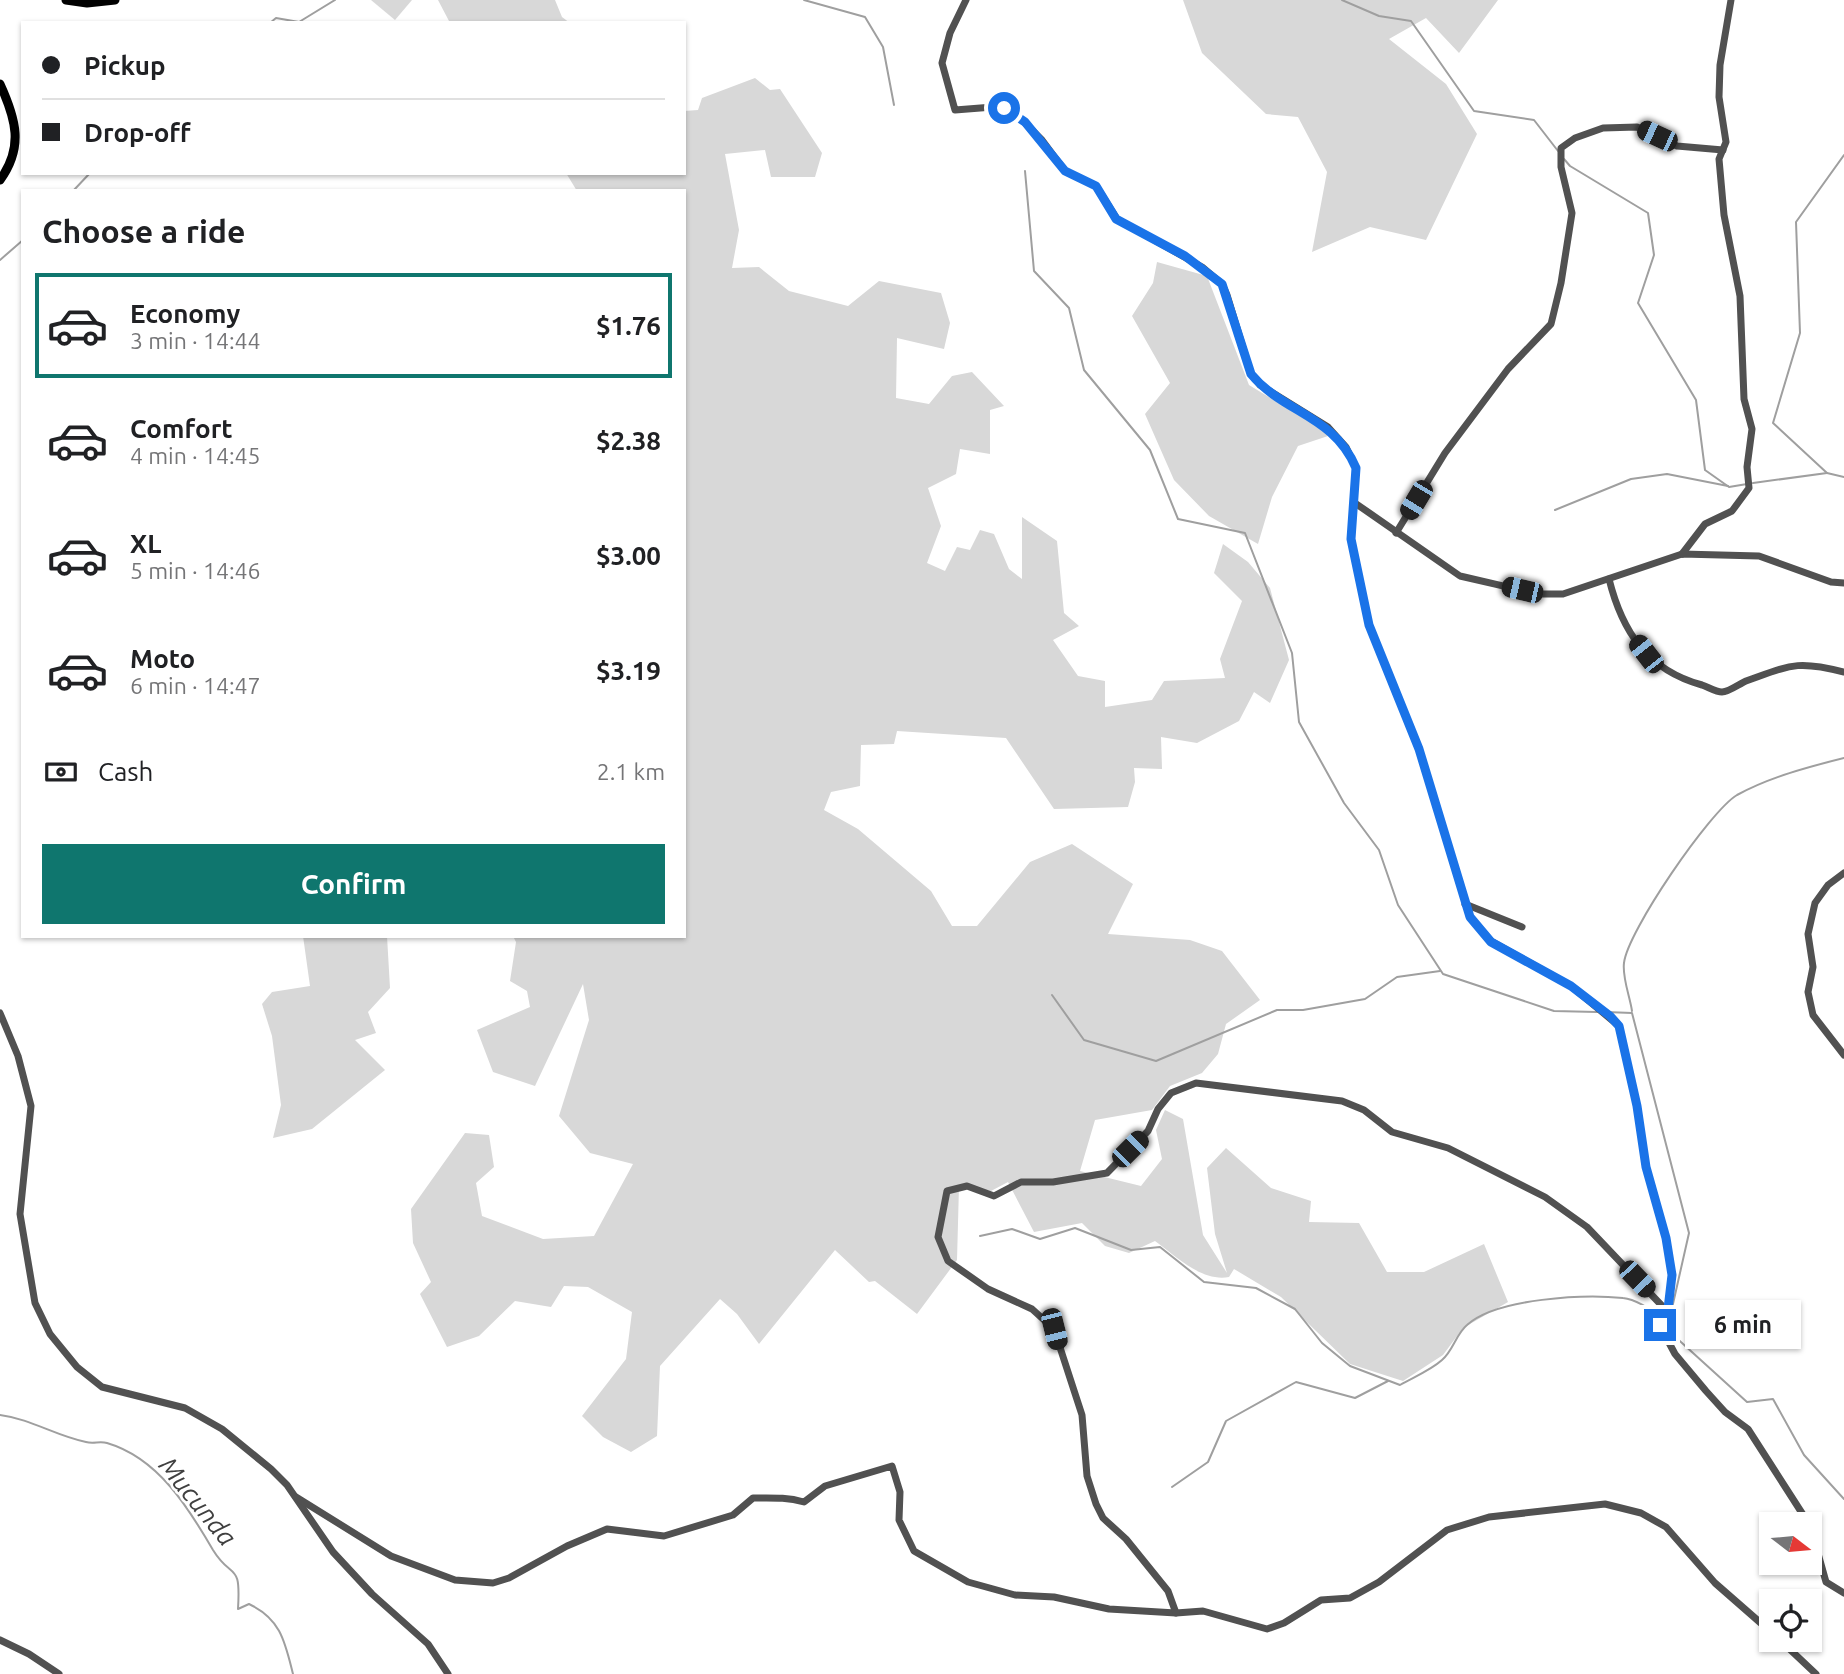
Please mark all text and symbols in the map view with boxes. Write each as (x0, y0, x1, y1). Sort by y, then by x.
text: Pickup (84, 51, 166, 80)
route start (988, 92, 1020, 124)
text: Drop-off (84, 118, 191, 147)
car (1634, 118, 1681, 154)
text: Choose a ride (42, 213, 245, 249)
icon: car (46, 294, 109, 357)
text: Economy (130, 299, 240, 328)
text: $1.76 (596, 311, 661, 340)
text: 3 min · 14:44 (130, 328, 261, 353)
icon: car (46, 409, 109, 472)
text: Comfort (130, 414, 233, 443)
text: $2.38 (596, 426, 661, 455)
text: 4 min · 14:45 (130, 443, 261, 468)
car (1397, 477, 1436, 523)
icon: car (46, 524, 109, 587)
text: XL (130, 529, 161, 558)
text: $3.00 (596, 541, 661, 570)
text: 5 min · 14:46 (130, 558, 261, 583)
car (1500, 575, 1545, 605)
car (1625, 631, 1668, 677)
icon: car (46, 639, 109, 702)
text: Moto (130, 644, 195, 673)
text: $3.19 (596, 656, 661, 685)
text: 6 min · 14:47 (130, 673, 261, 698)
icon: cash (42, 753, 80, 791)
text: Cash (98, 757, 153, 786)
text: 2.1 km (597, 759, 665, 784)
button: Confirm (42, 844, 665, 924)
car (1108, 1127, 1153, 1171)
car (1615, 1257, 1660, 1301)
callout: 6 min (1684, 1300, 1800, 1350)
car (1039, 1306, 1070, 1352)
route end (1644, 1309, 1676, 1341)
text: 6 min (1714, 1312, 1772, 1337)
water label: Mucunda (154, 1451, 242, 1551)
north arrow (1759, 1512, 1822, 1575)
map controls (1759, 1512, 1822, 1652)
button: locate (1759, 1589, 1822, 1652)

